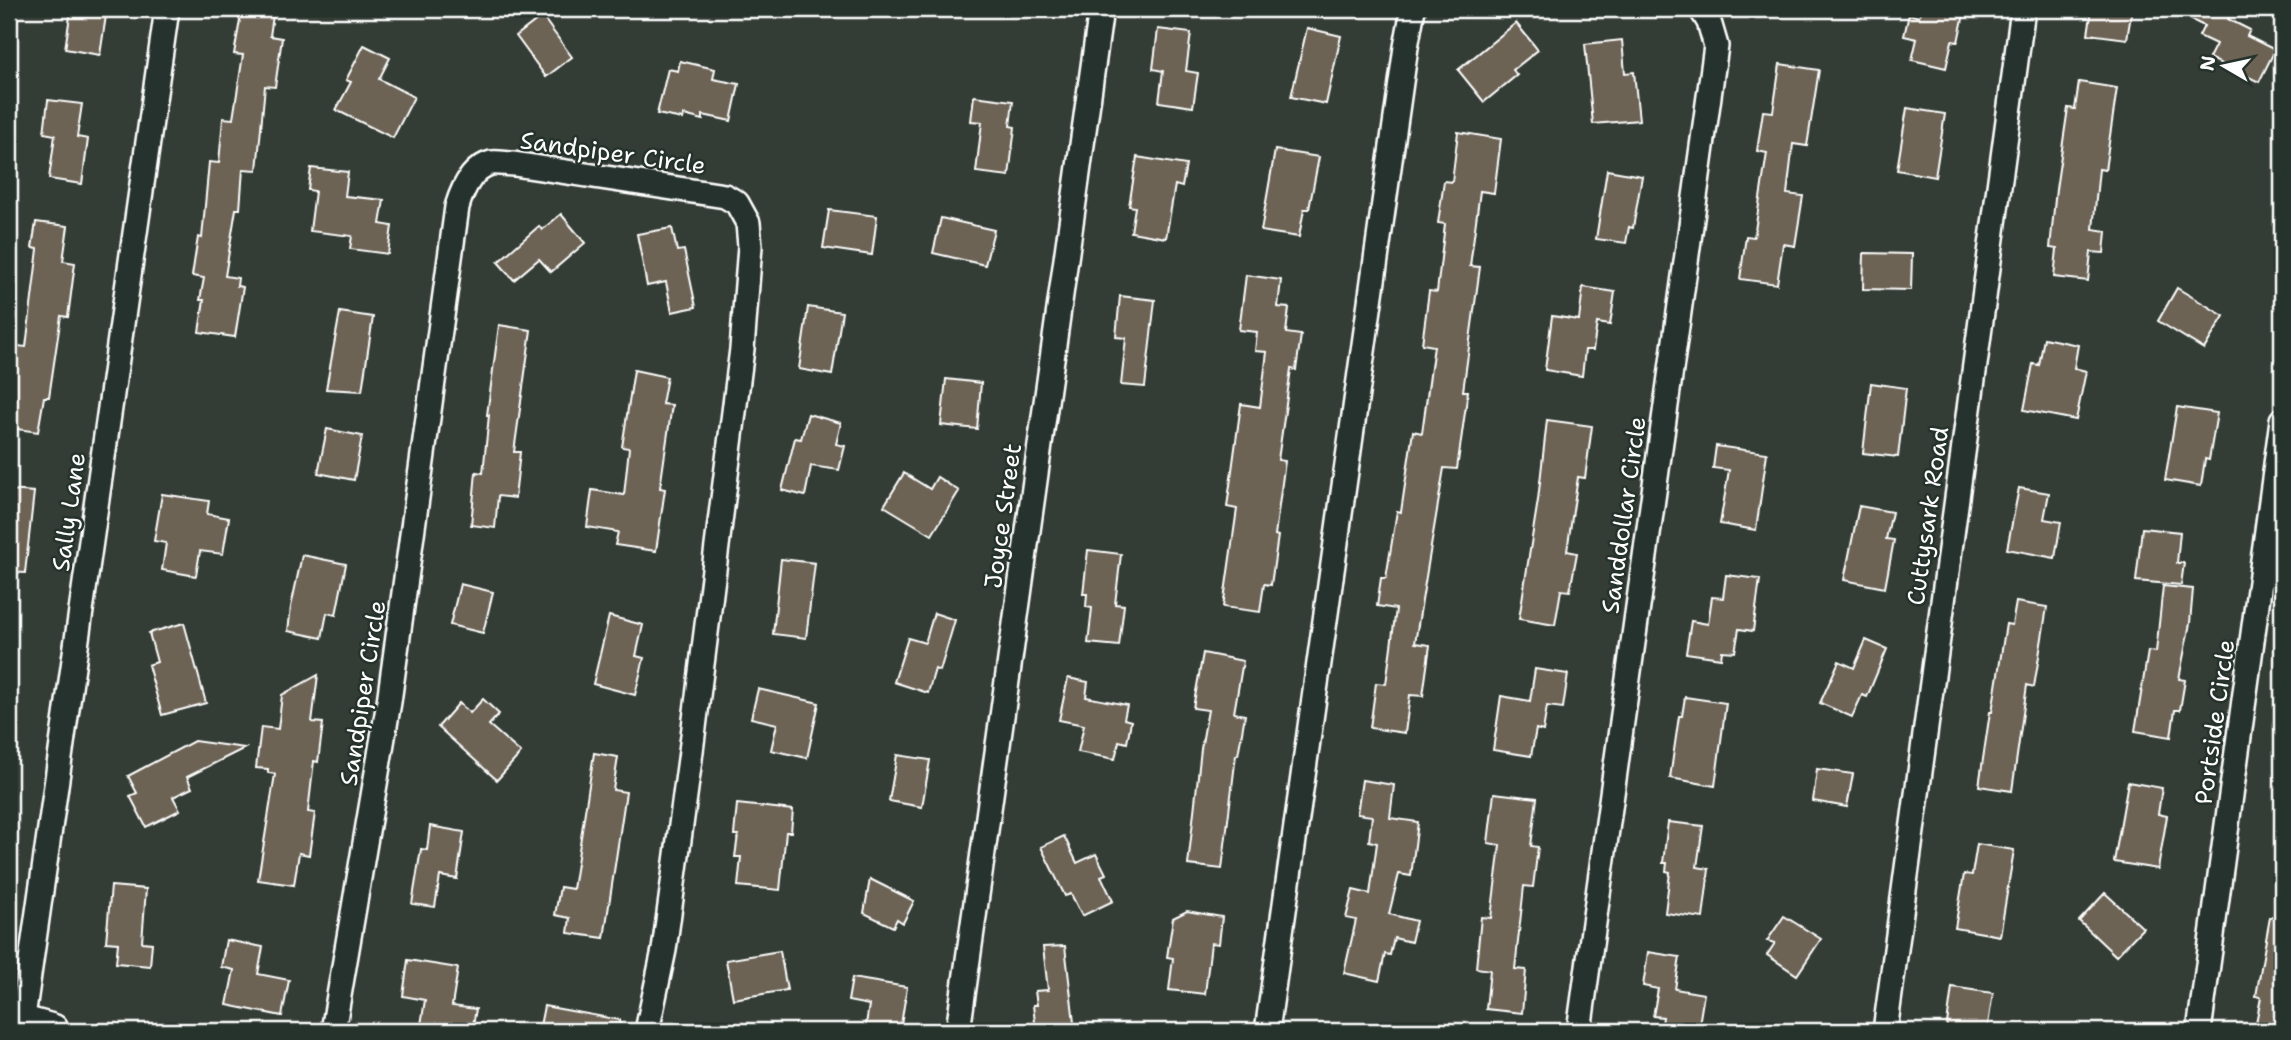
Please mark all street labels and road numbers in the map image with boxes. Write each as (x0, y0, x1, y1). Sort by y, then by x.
street label: Sandpiper Circle (518, 124, 708, 182)
street label: Sanddollar Circle (1594, 414, 1654, 616)
street label: Cuttysark Road (1900, 425, 1956, 607)
street label: Joyce Street (977, 441, 1029, 591)
street label: Sally Lane (45, 451, 93, 573)
street label: Sandpiper Circle (333, 598, 393, 788)
street label: Portside Circle (2188, 637, 2242, 807)

